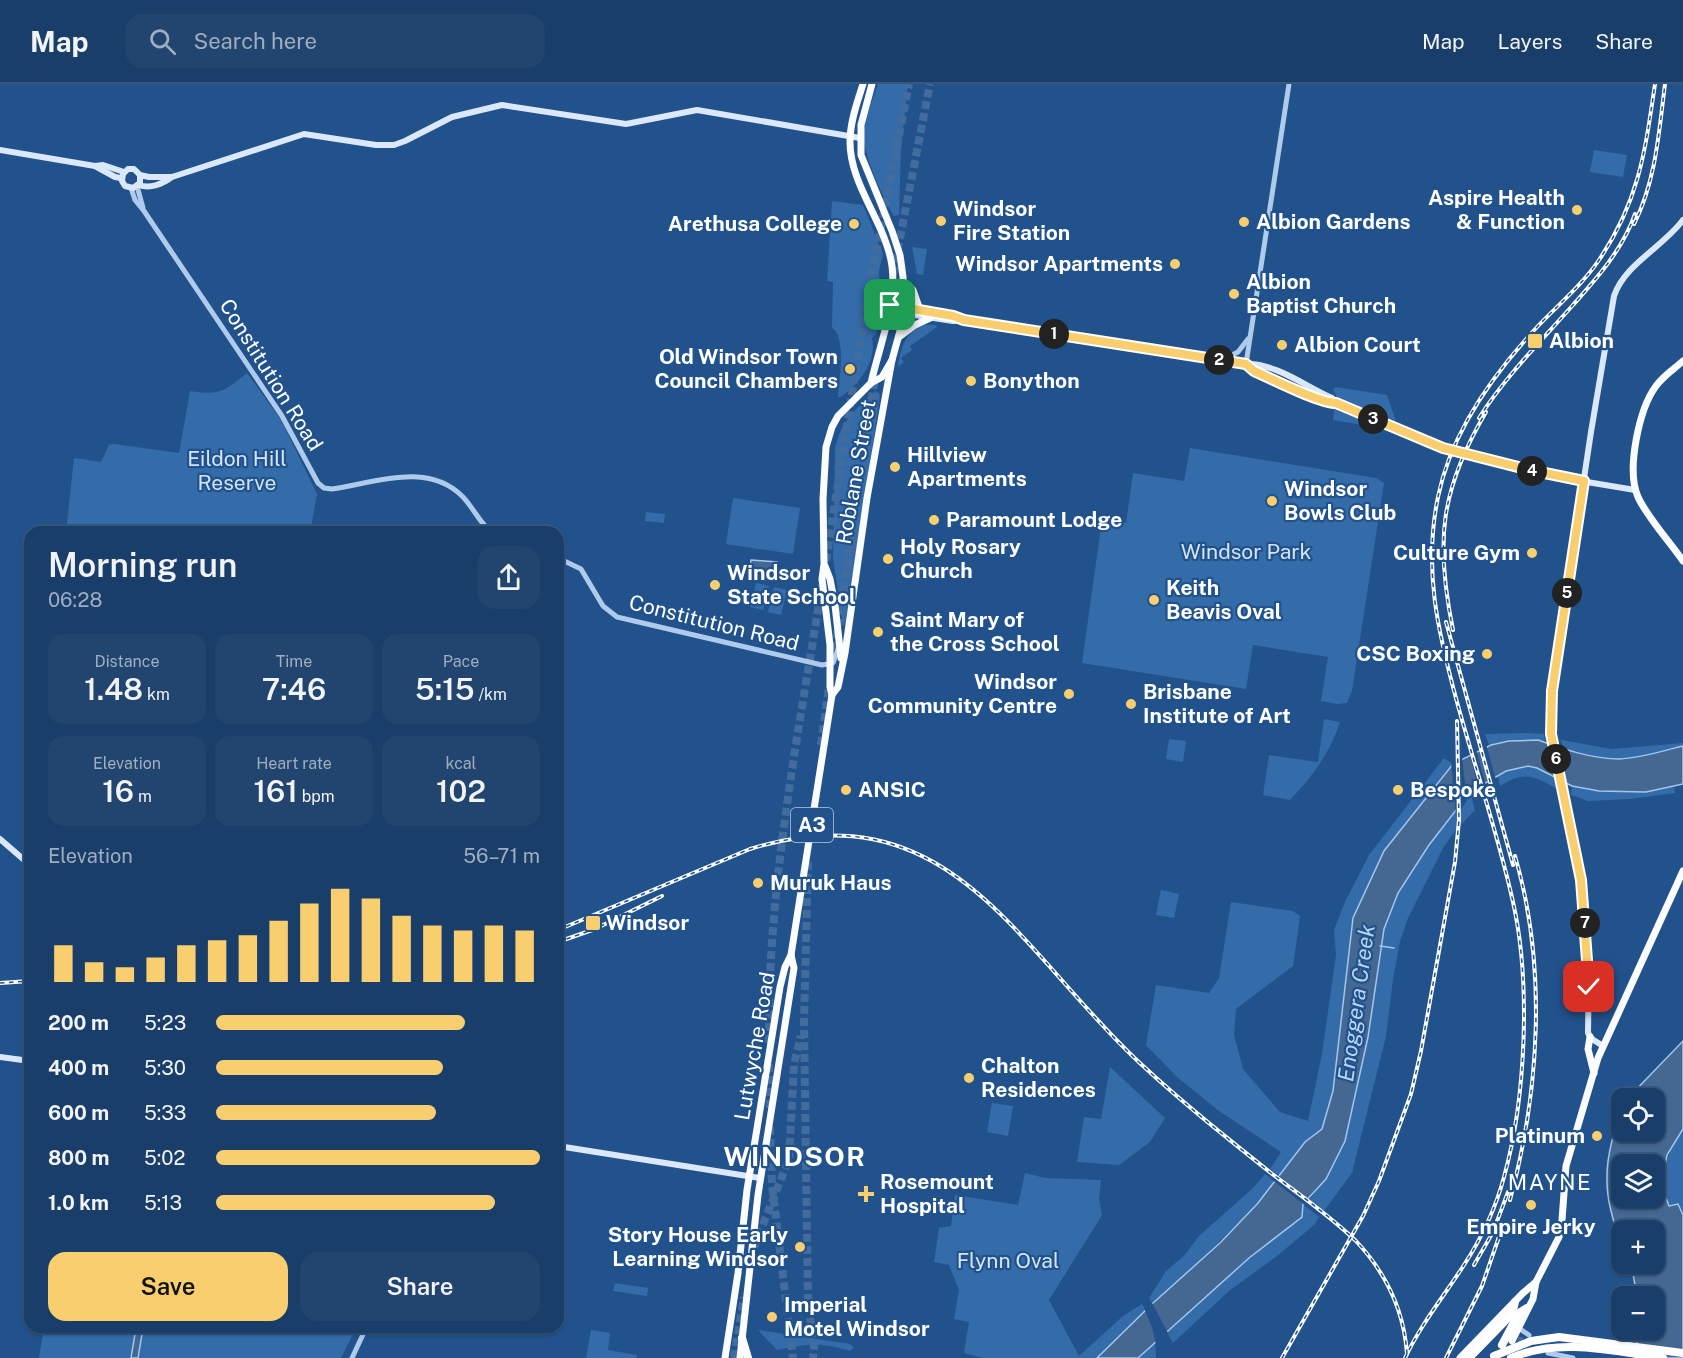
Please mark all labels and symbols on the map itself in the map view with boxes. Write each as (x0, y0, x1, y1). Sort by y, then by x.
place label: Aspire Health & Function (1428, 185, 1565, 234)
place label: Windsor Fire Station (953, 196, 1070, 245)
marker: Aspire Health & Function (1570, 203, 1584, 217)
place label: Albion Gardens (1256, 209, 1410, 234)
place label: Arethusa College (668, 211, 842, 236)
marker: Windsor Fire Station (934, 214, 948, 228)
marker: Albion Gardens (1237, 215, 1251, 229)
marker: Arethusa College (847, 217, 861, 231)
place label: Windsor Apartments (955, 251, 1163, 276)
marker: Windsor Apartments (1168, 257, 1182, 271)
place label: Albion Baptist Church (1246, 269, 1396, 318)
pin (864, 279, 915, 330)
marker: Albion Baptist Church (1227, 287, 1241, 301)
street label: Constitution Road (215, 294, 328, 455)
pin: 1 (1039, 319, 1069, 349)
place label: Albion (1549, 328, 1614, 353)
place label: Albion Court (1294, 332, 1421, 357)
marker: Albion (1526, 332, 1544, 350)
marker: Albion Court (1275, 338, 1289, 352)
place label: Old Windsor Town Council Chambers (654, 344, 838, 393)
pin: 2 (1204, 345, 1234, 375)
marker: Old Windsor Town Council Chambers (843, 362, 857, 376)
place label: Bonython (983, 368, 1080, 393)
marker: Bonython (964, 374, 978, 388)
street label: Roblane Street (830, 398, 881, 546)
pin: 3 (1358, 404, 1388, 434)
place label: Hillview Apartments (907, 442, 1027, 491)
park label: Eildon Hill Reserve (187, 446, 287, 495)
pin: 4 (1517, 456, 1547, 486)
marker: Hillview Apartments (888, 460, 902, 474)
place label: Windsor Bowls Club (1284, 476, 1396, 525)
marker: Windsor Bowls Club (1265, 494, 1279, 508)
place label: Paramount Lodge (946, 507, 1122, 532)
marker: Paramount Lodge (927, 513, 941, 527)
place label: Holy Rosary Church (900, 534, 1021, 583)
park label: Windsor Park (1181, 539, 1312, 564)
place label: Culture Gym (1393, 540, 1520, 565)
marker: Culture Gym (1525, 546, 1539, 560)
marker: Holy Rosary Church (881, 552, 895, 566)
place label: Windsor State School (727, 560, 856, 609)
place label: Keith Beavis Oval (1166, 575, 1282, 624)
marker: Windsor State School (708, 578, 722, 592)
pin: 5 (1552, 578, 1582, 608)
street label: Constitution Road (626, 589, 802, 656)
marker: Keith Beavis Oval (1147, 593, 1161, 607)
place label: Saint Mary of the Cross School (890, 607, 1060, 656)
marker: Saint Mary of the Cross School (871, 625, 885, 639)
place label: CSC Boxing (1356, 641, 1475, 666)
marker: CSC Boxing (1480, 647, 1494, 661)
place label: Windsor Community Centre (868, 669, 1057, 718)
place label: Brisbane Institute of Art (1143, 679, 1291, 728)
marker: Windsor Community Centre (1062, 687, 1076, 701)
marker: Brisbane Institute of Art (1124, 697, 1138, 711)
pin: 6 (1541, 744, 1571, 774)
place label: ANSIC (858, 777, 926, 802)
place label: Bespoke (1410, 777, 1496, 802)
marker: ANSIC (839, 783, 853, 797)
marker: Bespoke (1391, 783, 1405, 797)
road number: A3 (791, 808, 833, 842)
place label: Muruk Haus (770, 870, 892, 895)
marker: Muruk Haus (751, 876, 765, 890)
pin: 7 (1570, 908, 1600, 938)
place label: Windsor (606, 910, 689, 935)
marker: Windsor (584, 914, 602, 932)
water label: Enoggera Creek (1332, 923, 1380, 1083)
pin (1563, 961, 1614, 1012)
street label: Lutwyche Road (729, 970, 780, 1122)
place label: Chalton Residences (981, 1053, 1096, 1102)
marker: Chalton Residences (962, 1071, 976, 1085)
place label: Platinum (1495, 1123, 1585, 1148)
marker: Platinum (1590, 1129, 1604, 1143)
district label: WINDSOR (723, 1140, 867, 1172)
place label: Rosemount Hospital (880, 1169, 994, 1218)
district label: MAYNE (1508, 1169, 1592, 1195)
marker: Rosemount Hospital (857, 1185, 875, 1203)
marker: Empire Jerky (1524, 1198, 1538, 1212)
place label: Empire Jerky (1466, 1214, 1596, 1239)
place label: Story House Early Learning Windsor (608, 1222, 788, 1271)
marker: Story House Early Learning Windsor (793, 1240, 807, 1254)
park label: Flynn Oval (957, 1248, 1059, 1273)
place label: Imperial Motel Windsor (784, 1292, 930, 1341)
marker: Imperial Motel Windsor (765, 1310, 779, 1324)

